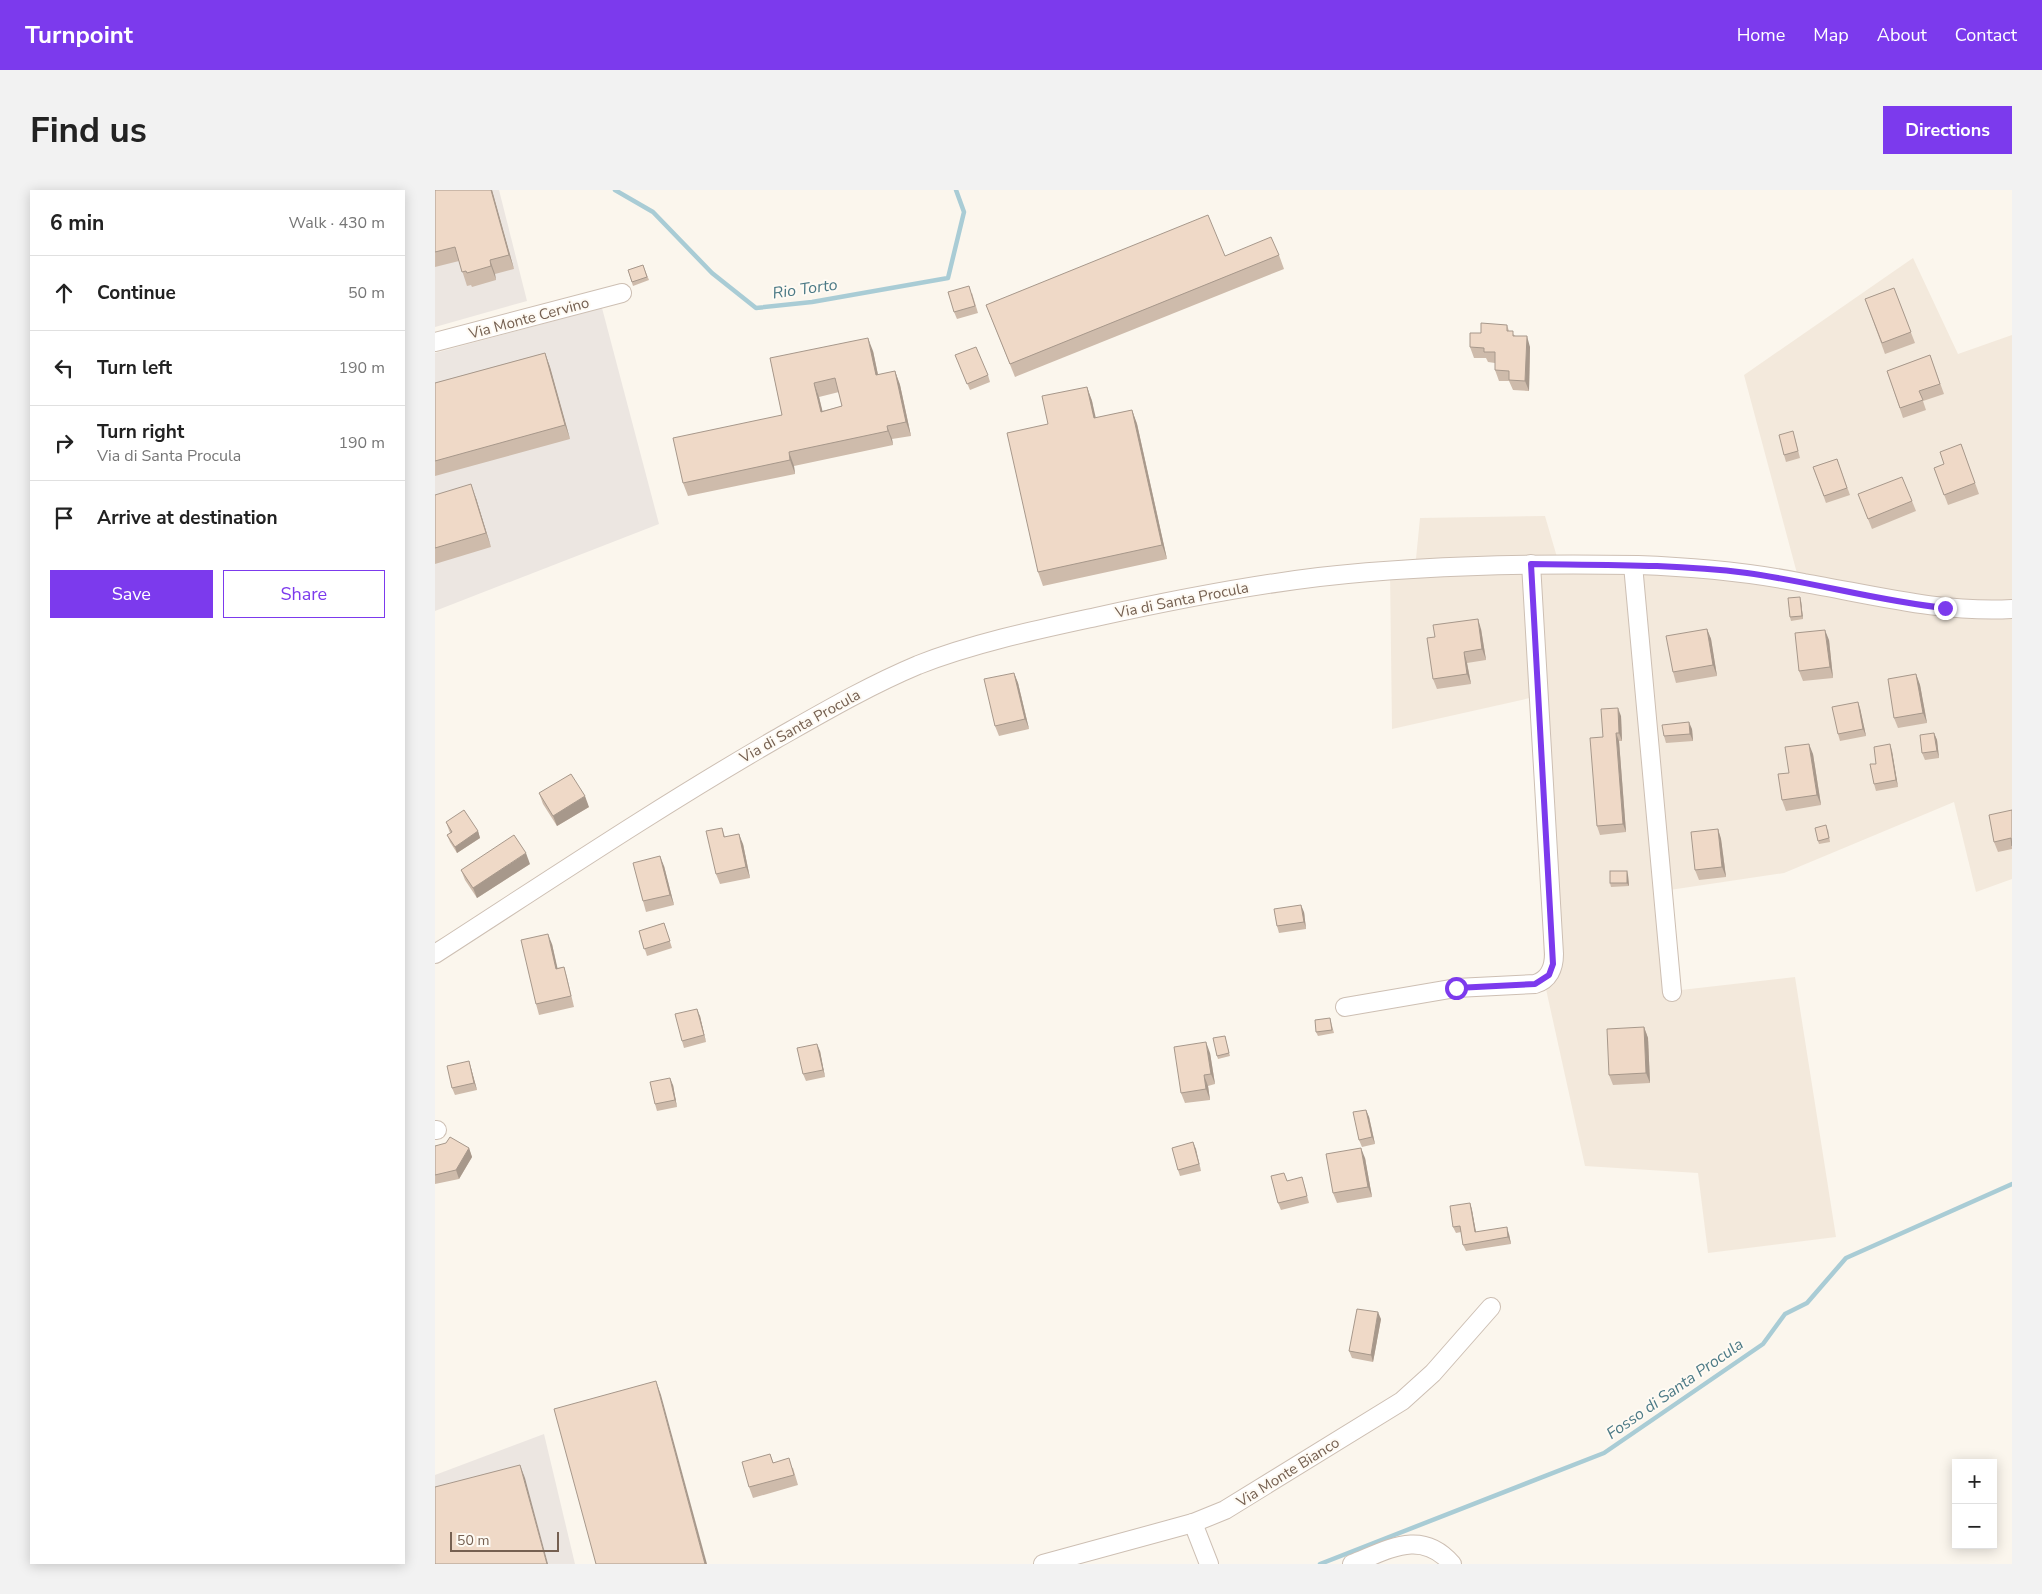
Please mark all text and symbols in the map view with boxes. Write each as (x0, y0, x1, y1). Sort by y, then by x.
text: Turnpoint (25, 19, 133, 51)
text: Home (1737, 23, 1785, 47)
text: Map (1813, 23, 1849, 47)
text: About (1877, 23, 1927, 47)
text: Contact (1955, 23, 2017, 47)
button: Directions (1883, 106, 2012, 154)
text: Find us (30, 107, 147, 154)
text: 6 min (50, 209, 104, 237)
text: Walk · 430 m (289, 212, 385, 234)
water label: Rio Torto (771, 274, 839, 304)
icon: ahead (50, 279, 78, 307)
text: Continue (97, 280, 176, 306)
text: 50 m (348, 282, 385, 304)
street label: Via Monte Cervino (466, 292, 591, 344)
icon: left (50, 354, 78, 382)
text: Turn left (97, 355, 172, 381)
text: 190 m (338, 357, 385, 379)
text: Turn right (97, 419, 184, 445)
icon: right (50, 429, 78, 457)
text: 190 m (338, 432, 385, 454)
text: Via di Santa Procula (97, 445, 241, 467)
icon: arrive (50, 504, 78, 532)
text: Arrive at destination (97, 505, 278, 531)
button: Save (50, 570, 213, 618)
button: Share (223, 570, 385, 618)
street label: Via di Santa Procula (1113, 577, 1250, 623)
route end (1934, 597, 1957, 620)
street label: Via di Santa Procula (735, 684, 864, 768)
route start (1445, 977, 1468, 1000)
water label: Fosso di Santa Procula (1602, 1333, 1748, 1445)
street label: Via Monte Bianco (1232, 1432, 1343, 1512)
map controls (1952, 1459, 1997, 1549)
button: + (1952, 1459, 1997, 1504)
button: − (1952, 1504, 1997, 1549)
scale bar (450, 1529, 559, 1552)
text: 50 m (457, 1531, 489, 1550)

